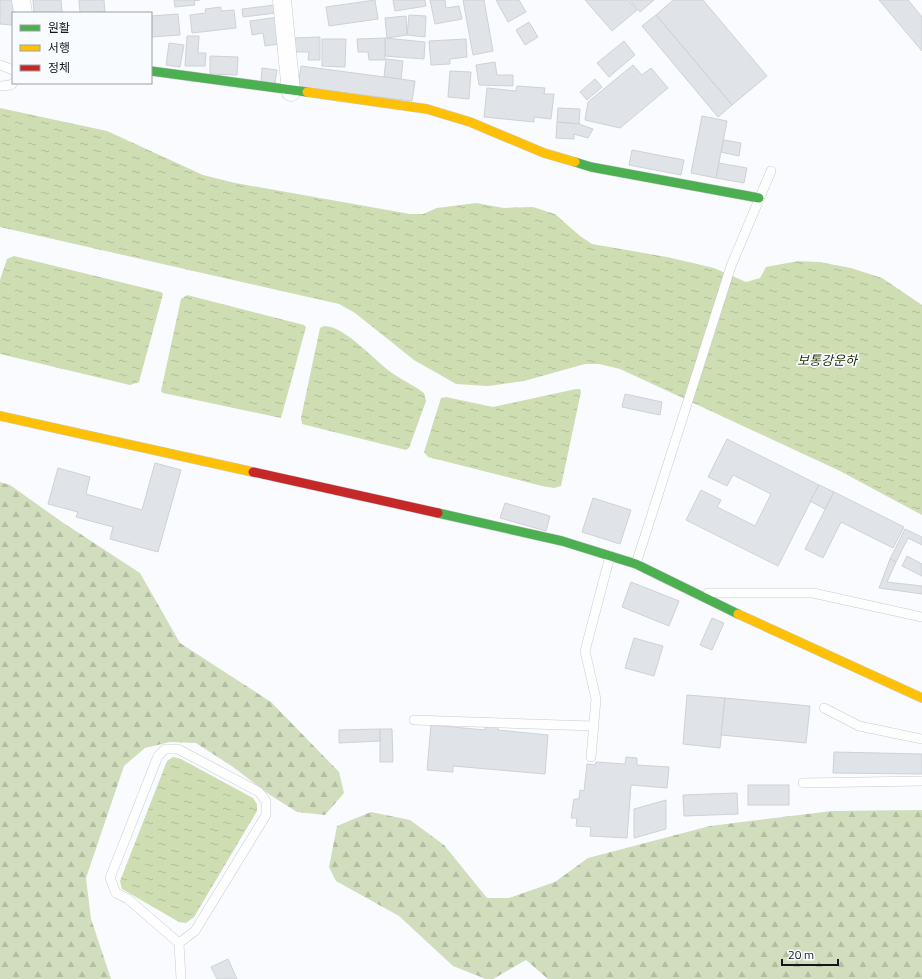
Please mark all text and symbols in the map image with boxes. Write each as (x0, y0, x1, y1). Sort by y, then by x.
legend (12, 12, 152, 84)
text: 원활 (48, 18, 70, 37)
text: 서행 (48, 38, 70, 57)
text: 정체 (48, 58, 70, 77)
water label: 보통강운하 (797, 350, 859, 370)
scale bar (782, 941, 838, 967)
text: 20 m (788, 945, 814, 964)

